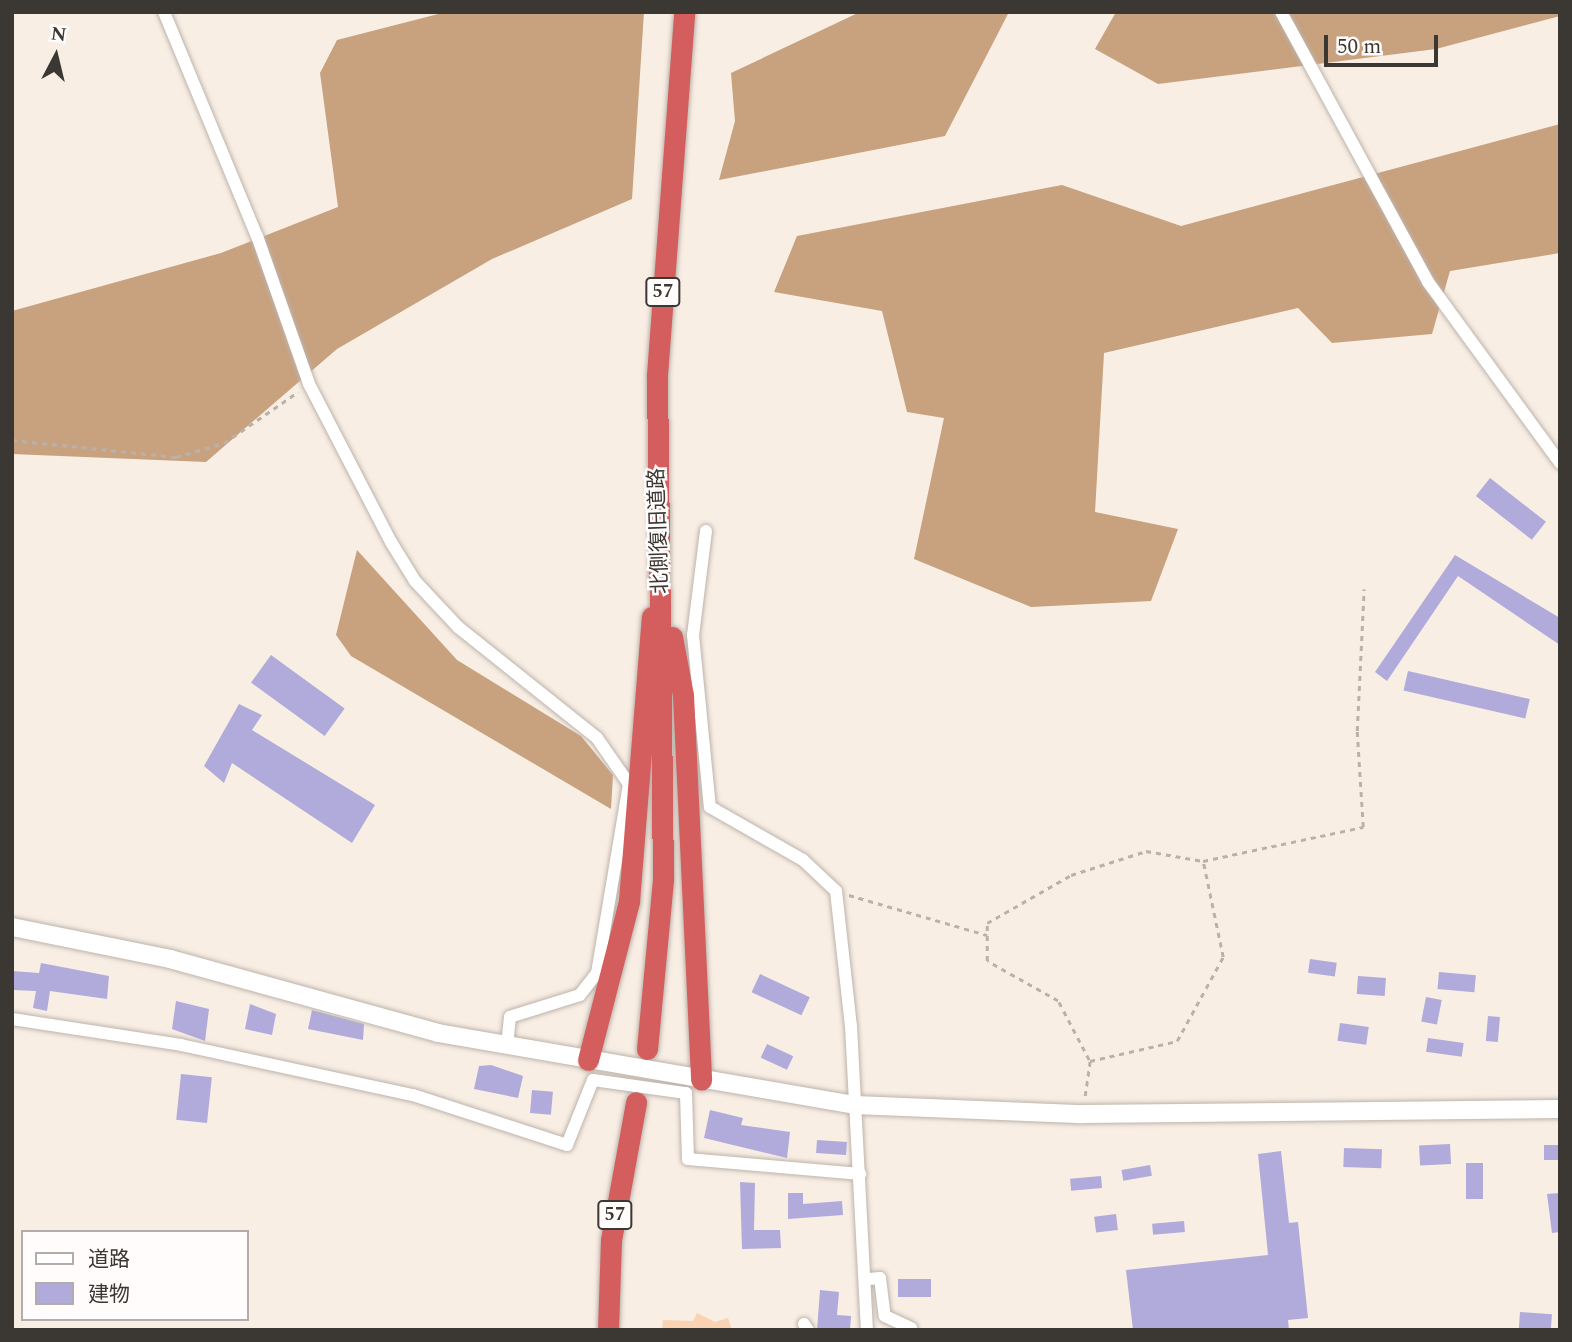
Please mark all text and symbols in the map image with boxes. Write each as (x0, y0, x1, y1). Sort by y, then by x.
text: N (49, 19, 68, 50)
north arrow (21, 21, 91, 91)
scale bar (1327, 21, 1441, 65)
text: 50 m (1337, 31, 1381, 63)
road number: 57 (644, 276, 682, 308)
street label: 北側復旧道路 (644, 468, 674, 594)
road number: 57 (596, 1200, 634, 1231)
legend (21, 1230, 248, 1321)
text: 道路 (88, 1244, 130, 1276)
text: 建物 (88, 1279, 130, 1311)

